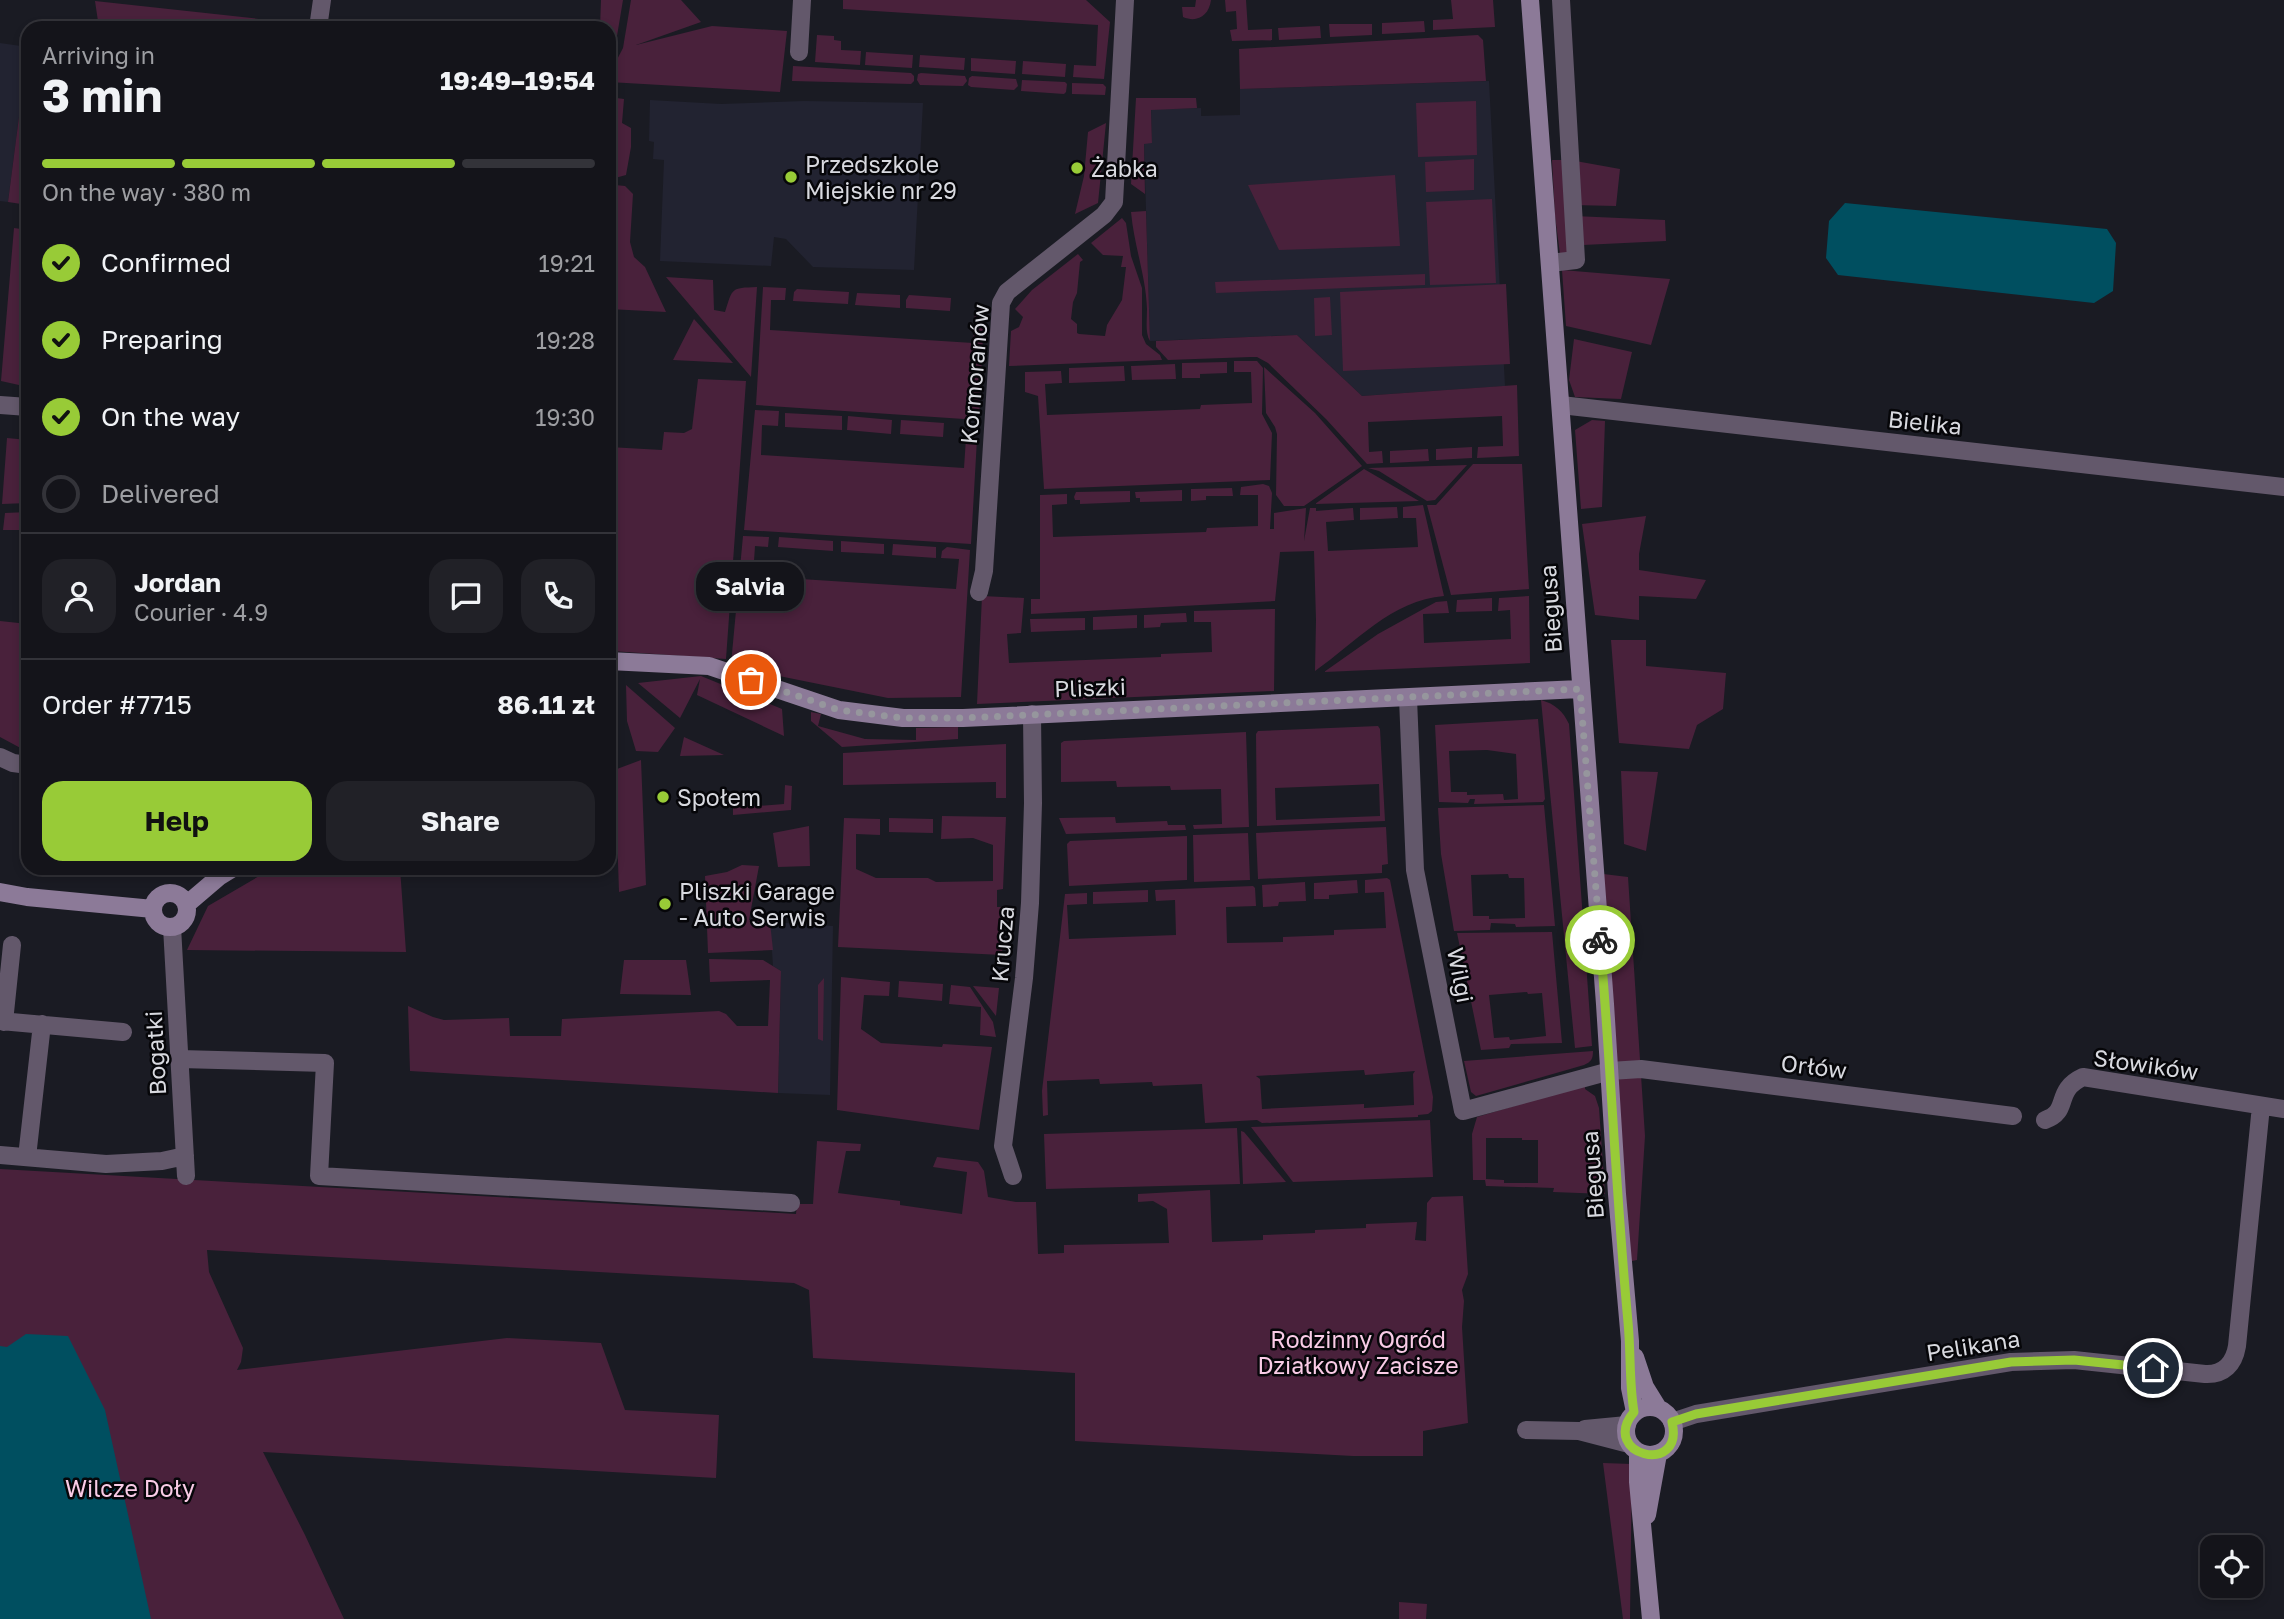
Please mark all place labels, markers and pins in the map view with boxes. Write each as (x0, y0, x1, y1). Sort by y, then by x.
place label: Przedszkole Miejskie nr 29 (805, 150, 957, 204)
place label: Żabka (1091, 154, 1158, 182)
marker: Żabka (1069, 160, 1085, 176)
marker: Przedszkole Miejskie nr 29 (783, 169, 799, 185)
callout: Salvia (697, 561, 805, 610)
pin (721, 650, 781, 710)
place label: Społem (677, 783, 761, 811)
marker: Społem (655, 789, 671, 805)
place label: Pliszki Garage - Auto Serwis (679, 877, 835, 931)
marker: Pliszki Garage - Auto Serwis (657, 896, 673, 912)
pin (2123, 1338, 2183, 1398)

